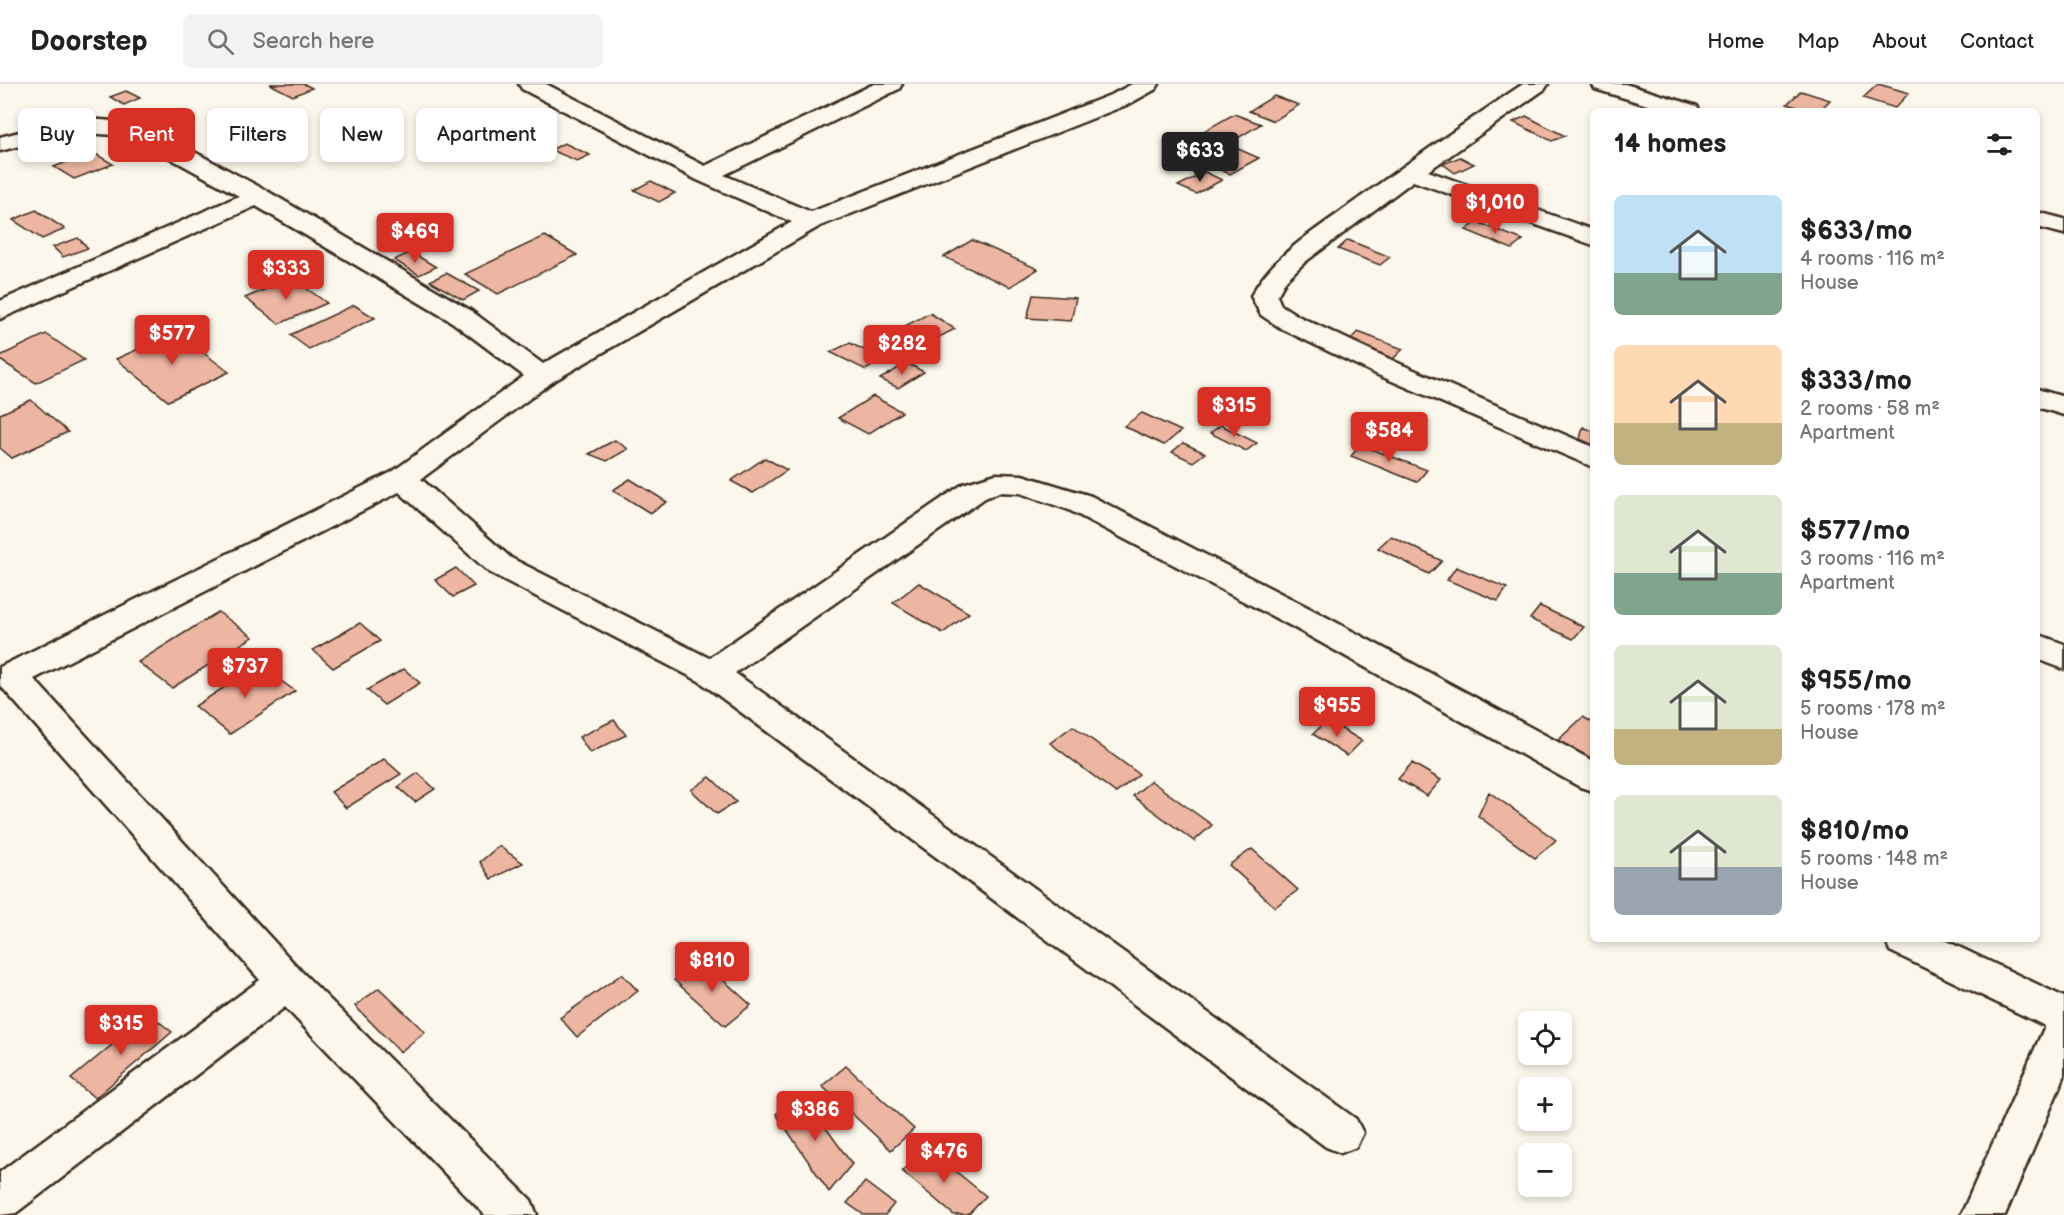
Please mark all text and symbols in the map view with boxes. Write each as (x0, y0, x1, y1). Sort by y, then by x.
search box (183, 14, 603, 68)
text: Doorstep (30, 25, 147, 58)
icon: search (204, 25, 237, 58)
text: Search here (252, 28, 374, 55)
text: Home (1707, 29, 1764, 54)
text: Map (1797, 29, 1839, 54)
text: About (1872, 29, 1927, 54)
text: Contact (1960, 29, 2034, 54)
chip: Buy (18, 108, 96, 162)
chip: Rent (108, 108, 195, 162)
chip: Filters (207, 108, 308, 162)
chip: New (320, 108, 404, 162)
chip: Apartment (416, 108, 557, 162)
icon: filters (1983, 128, 2016, 161)
text: 14 homes (1614, 129, 1726, 160)
pin: $633 (1164, 132, 1236, 183)
text: $633 (1176, 139, 1224, 163)
pin: $1,010 (1446, 184, 1544, 235)
text: $1,010 (1465, 191, 1525, 215)
pin: $469 (379, 213, 451, 264)
text: $633/mo (1800, 216, 1912, 247)
icon: home (1662, 219, 1734, 291)
text: $469 (391, 220, 439, 244)
text: 4 rooms · 116 m² (1800, 247, 1945, 271)
pin: $333 (250, 250, 322, 301)
text: $333 (262, 257, 310, 281)
text: House (1800, 271, 1859, 295)
pin: $577 (136, 315, 208, 366)
text: $577 (149, 322, 195, 346)
pin: $282 (866, 325, 938, 376)
text: $282 (877, 332, 927, 356)
text: $333/mo (1800, 366, 1912, 397)
icon: home (1662, 369, 1734, 441)
pin: $315 (1198, 387, 1270, 438)
text: $315 (1212, 394, 1256, 418)
text: 2 rooms · 58 m² (1800, 397, 1940, 421)
pin: $584 (1353, 412, 1425, 463)
text: $584 (1365, 419, 1413, 443)
text: Apartment (1800, 421, 1895, 445)
text: $577/mo (1800, 516, 1910, 547)
icon: home (1662, 519, 1734, 591)
text: 3 rooms · 116 m² (1800, 547, 1945, 571)
text: Apartment (1800, 571, 1895, 595)
pin: $737 (209, 648, 281, 699)
text: $737 (222, 655, 268, 679)
text: $955/mo (1800, 666, 1912, 697)
icon: home (1662, 669, 1734, 741)
pin: $955 (1301, 687, 1373, 738)
text: $955 (1313, 694, 1361, 718)
text: 5 rooms · 178 m² (1800, 697, 1946, 721)
text: House (1800, 721, 1859, 745)
text: $810/mo (1800, 816, 1909, 847)
icon: home (1662, 819, 1734, 891)
text: 5 rooms · 148 m² (1800, 847, 1948, 871)
text: House (1800, 871, 1859, 895)
pin: $810 (676, 942, 748, 993)
text: $810 (689, 949, 735, 973)
pin: $315 (85, 1005, 157, 1056)
map controls (1518, 1011, 1572, 1197)
button: locate (1518, 1011, 1572, 1065)
text: $315 (99, 1012, 143, 1036)
button: + (1518, 1077, 1572, 1131)
pin: $386 (779, 1091, 851, 1142)
text: $386 (791, 1098, 840, 1122)
pin: $476 (908, 1133, 980, 1184)
text: $476 (920, 1140, 968, 1164)
button: − (1518, 1143, 1572, 1197)

